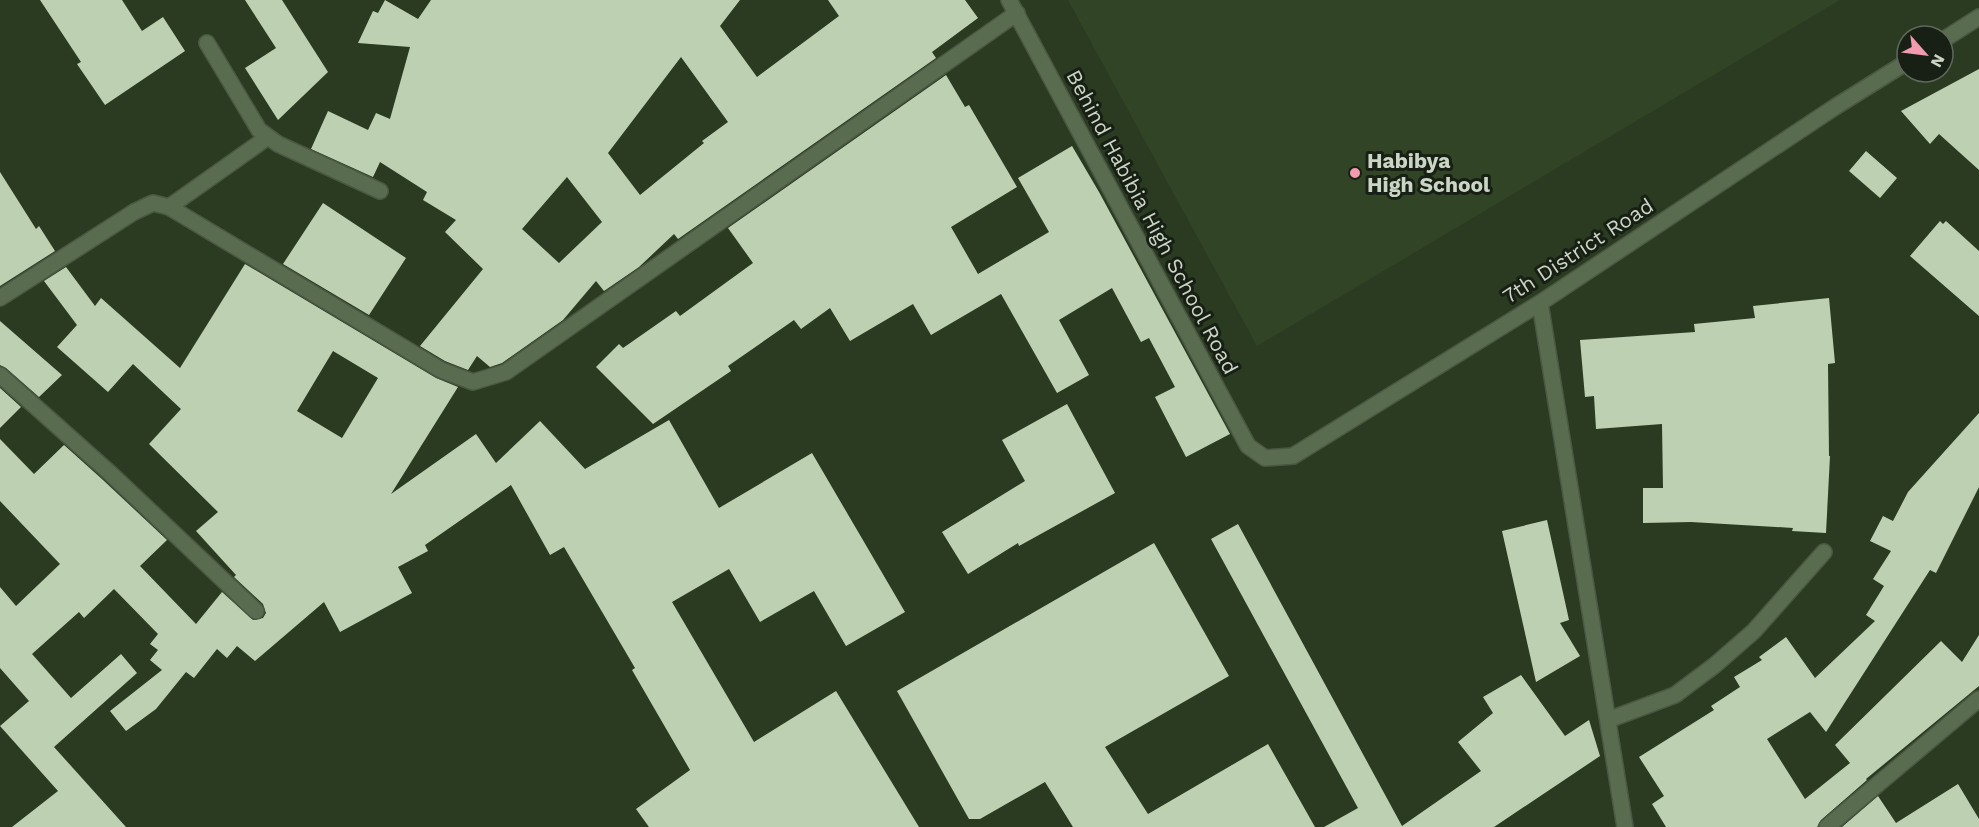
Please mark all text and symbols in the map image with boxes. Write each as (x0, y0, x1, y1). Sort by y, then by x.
north arrow (1895, 24, 1955, 84)
text: N (1927, 51, 1949, 71)
street label: Behind Habibia High School Road (1061, 65, 1243, 378)
place label: Habibya High School (1367, 148, 1490, 197)
marker: Habibya High School (1348, 166, 1362, 180)
street label: 7th District Road (1498, 193, 1658, 309)

